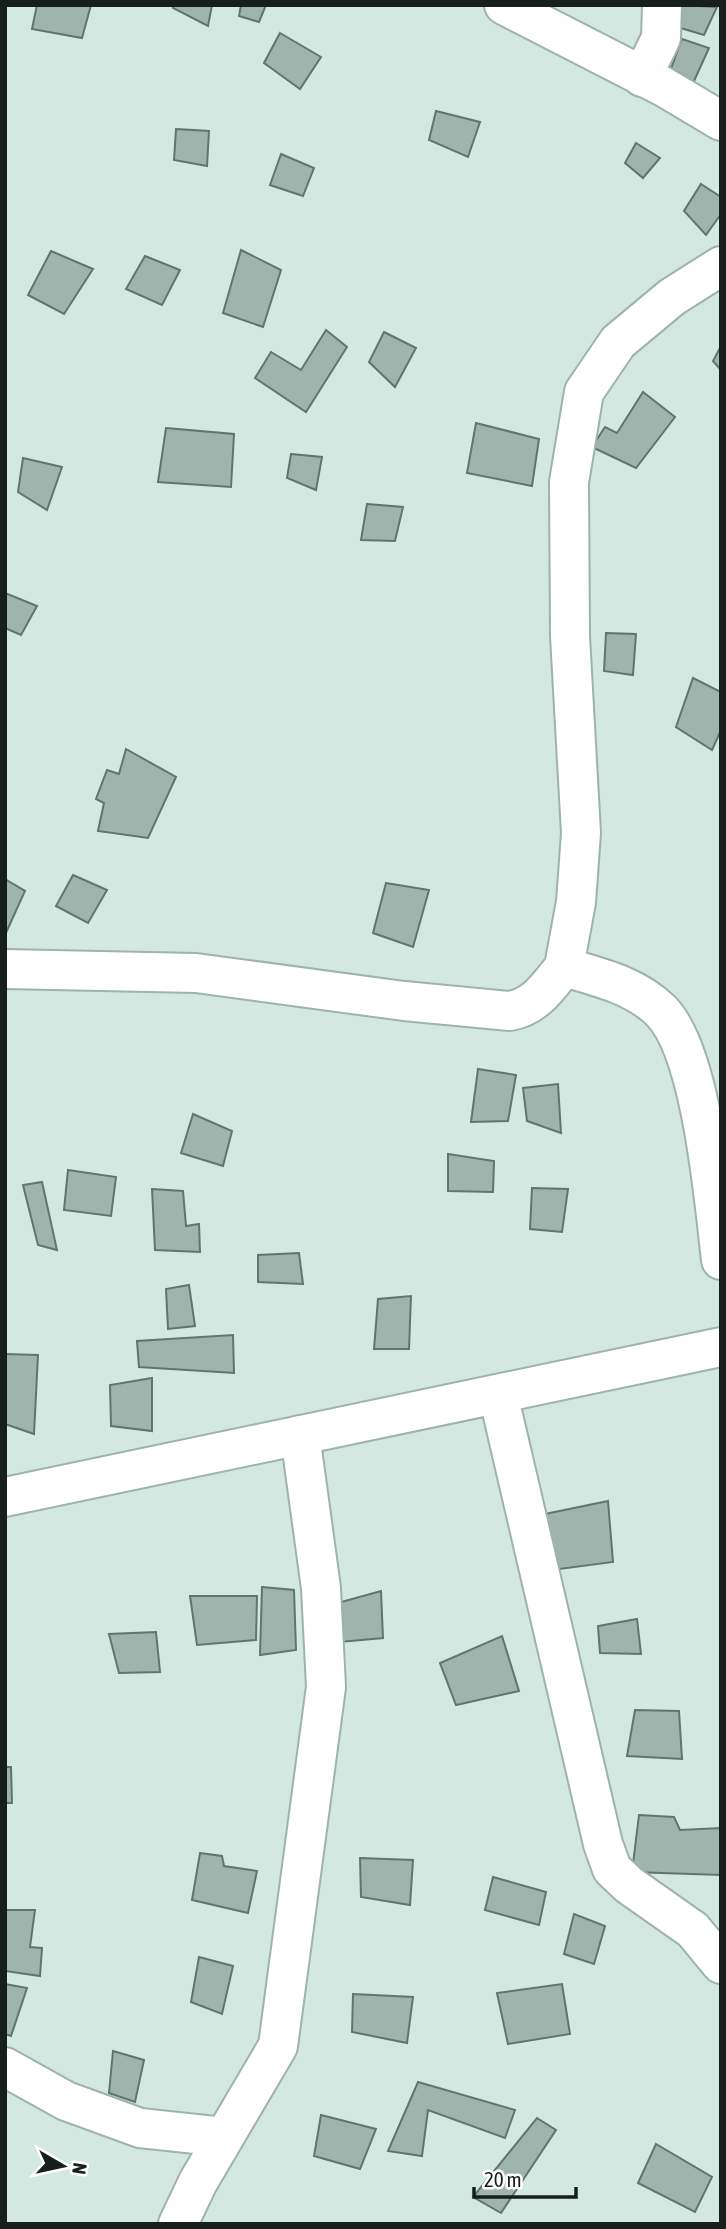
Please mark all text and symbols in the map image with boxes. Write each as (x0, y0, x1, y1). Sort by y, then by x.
north arrow (28, 2131, 98, 2201)
scale bar (474, 2156, 576, 2200)
text: N (68, 2161, 92, 2176)
text: 20 m (484, 2167, 522, 2191)

